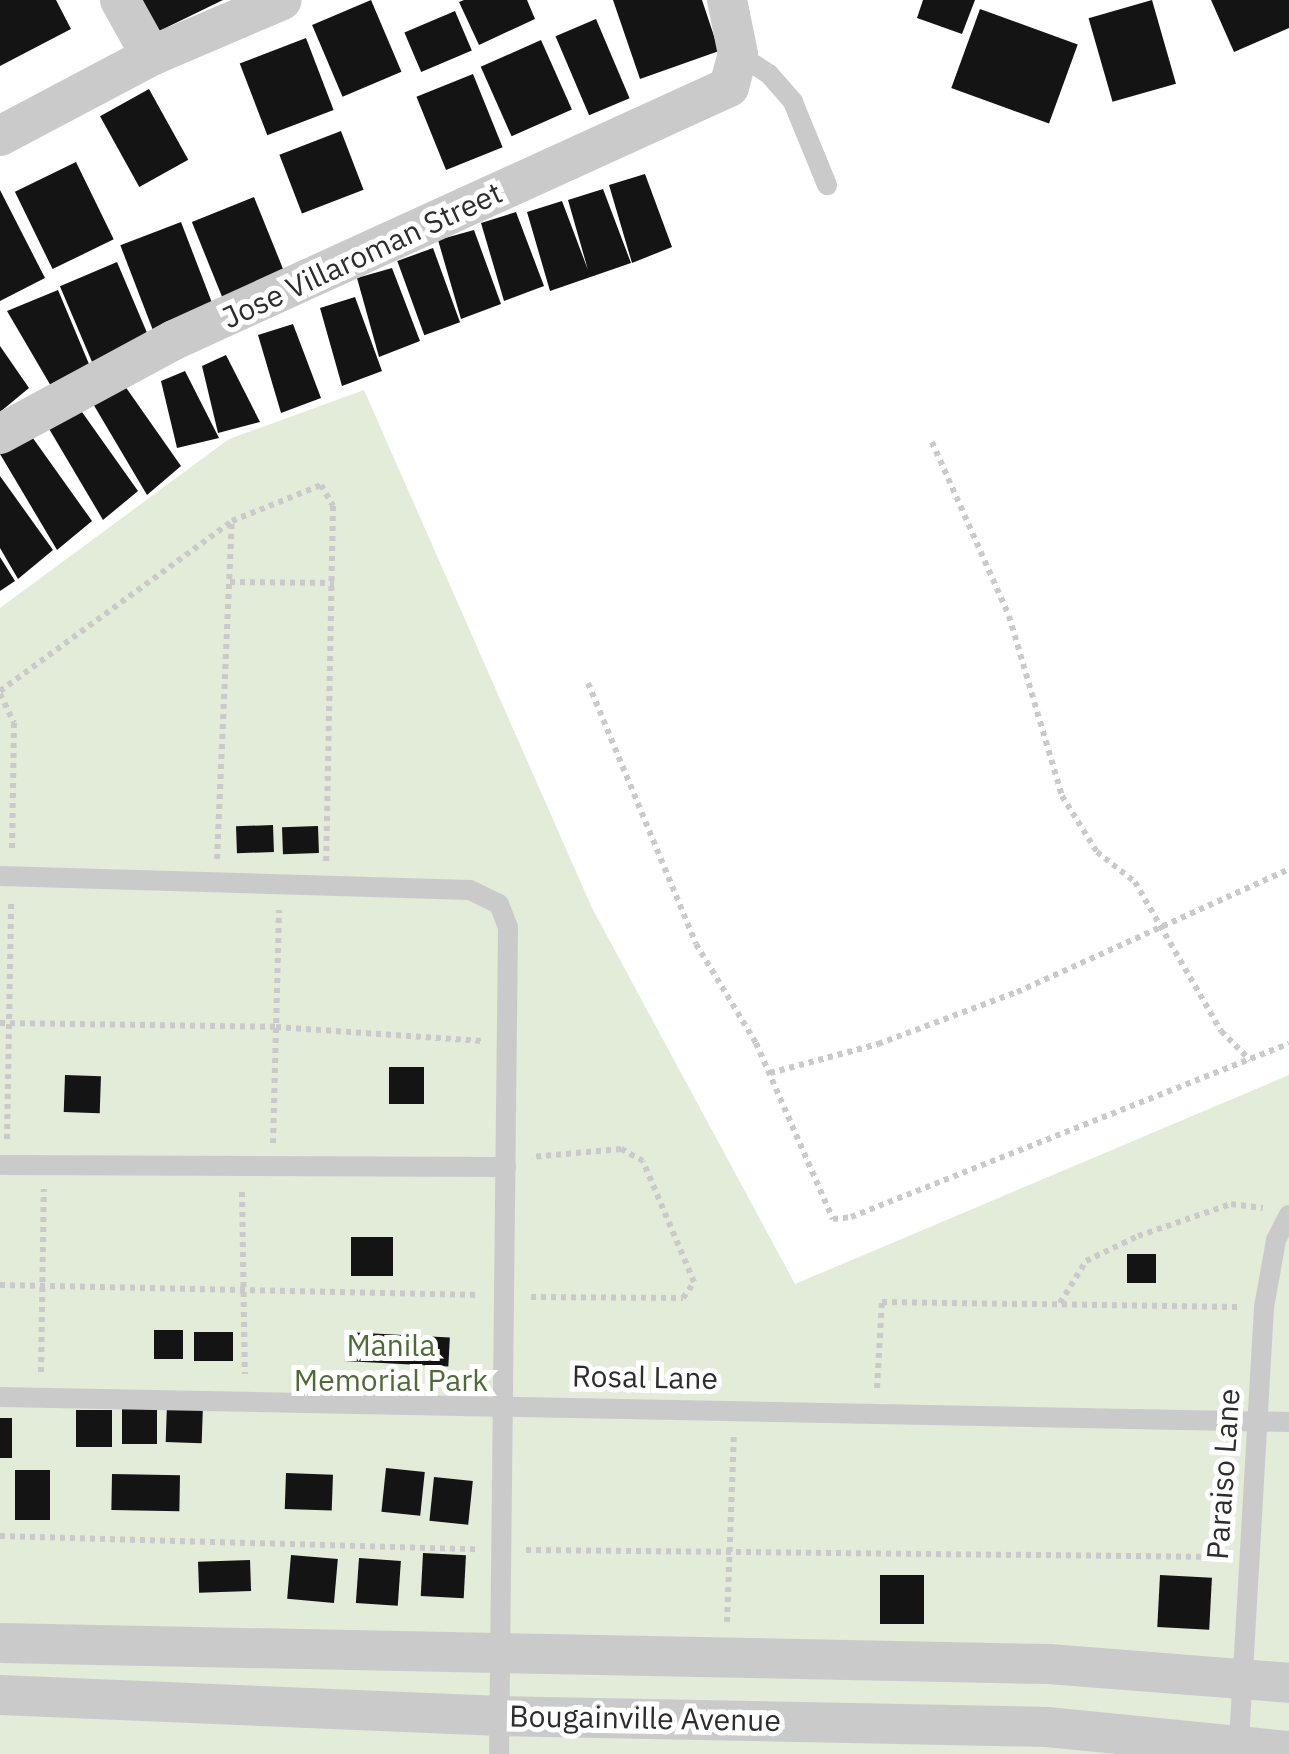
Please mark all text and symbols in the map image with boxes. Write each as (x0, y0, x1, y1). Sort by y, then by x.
street label: Jose Villaroman Street (216, 174, 508, 336)
park label: Manila Memorial Park (294, 1327, 488, 1398)
street label: Rosal Lane (572, 1358, 718, 1396)
street label: Paraiso Lane (1199, 1387, 1247, 1561)
street label: Bougainville Avenue (509, 1698, 781, 1738)

